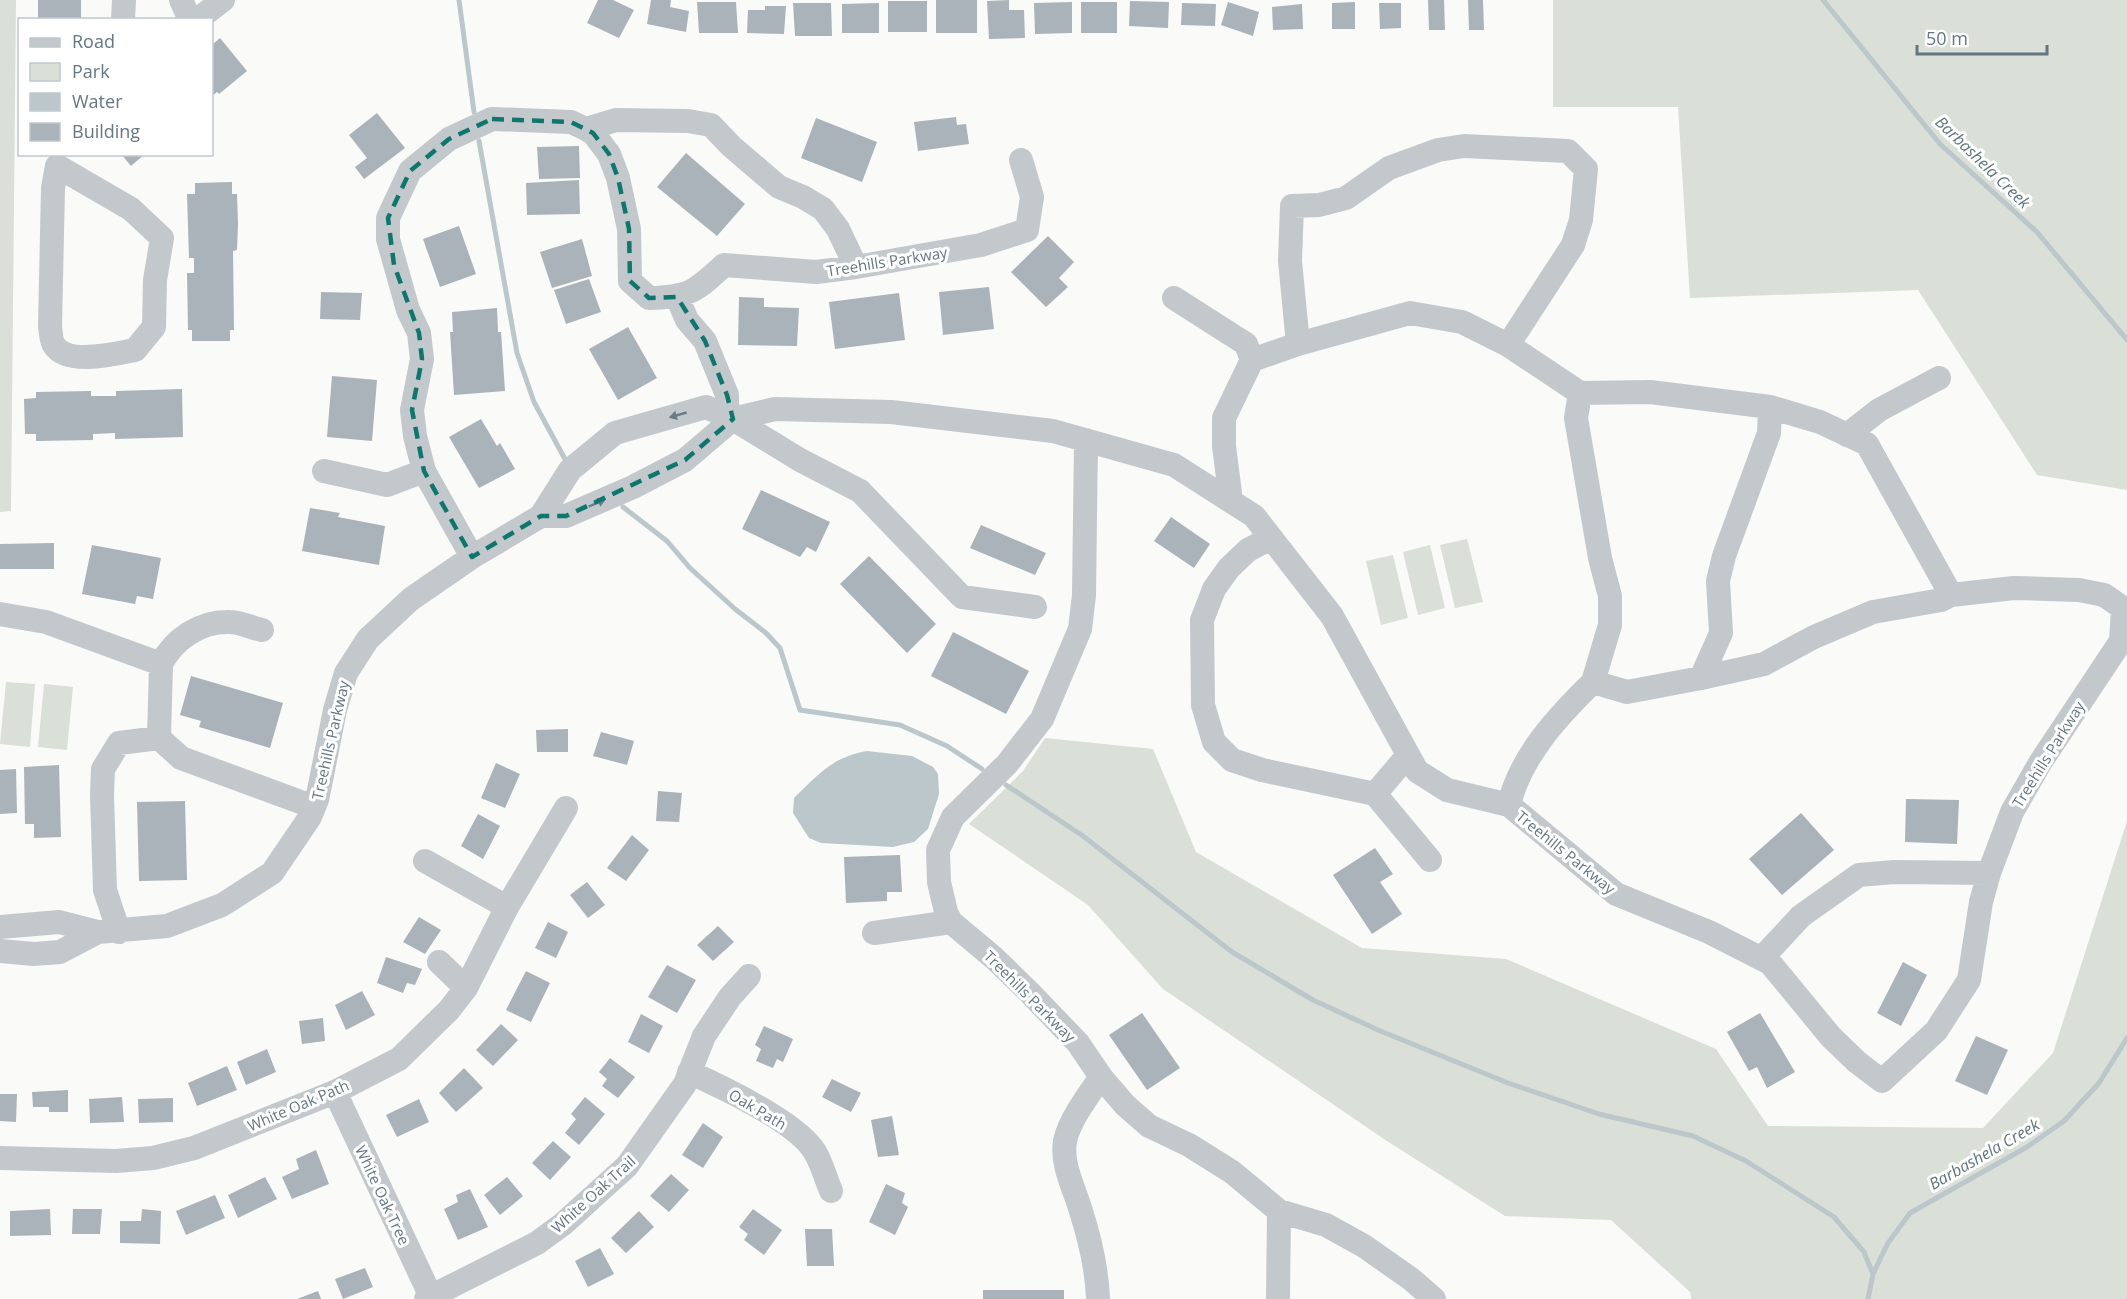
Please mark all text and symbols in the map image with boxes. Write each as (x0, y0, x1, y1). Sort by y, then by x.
legend (18, 18, 213, 156)
scale bar (1917, 18, 2048, 56)
text: 50 m (1926, 26, 1968, 50)
text: Road (72, 29, 115, 53)
text: Park (72, 59, 110, 83)
text: Water (72, 89, 123, 113)
water label: Barbashela Creek (1931, 111, 2036, 214)
text: Building (72, 119, 140, 143)
street label: Treehills Parkway (825, 242, 949, 280)
one-way arrow (669, 411, 687, 420)
one-way arrow (588, 498, 606, 508)
street label: Treehills Parkway (307, 678, 354, 802)
street label: Treehills Parkway (2007, 697, 2089, 811)
street label: Treehills Parkway (1512, 806, 1620, 898)
street label: Treehills Parkway (980, 946, 1080, 1046)
street label: White Oak Path (244, 1075, 352, 1135)
street label: Oak Path (726, 1084, 790, 1134)
water label: Barbashela Creek (1925, 1113, 2044, 1195)
street label: White Oak Tree (351, 1142, 415, 1248)
street label: White Oak Trail (547, 1151, 639, 1237)

